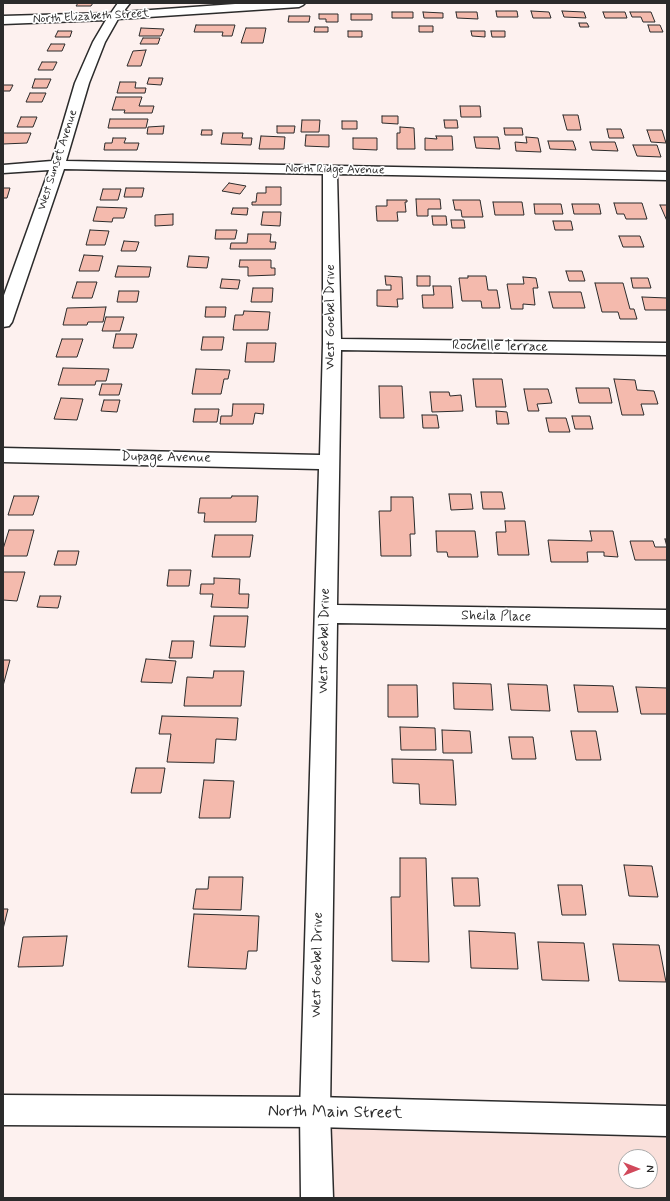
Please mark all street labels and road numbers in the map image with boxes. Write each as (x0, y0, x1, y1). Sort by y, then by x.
street label: North Elizabeth Street (32, 7, 150, 27)
street label: West Sunset Avenue (35, 108, 81, 212)
street label: North Ridge Avenue (285, 162, 385, 178)
street label: West Goebel Drive (323, 264, 339, 370)
street label: Rochelle Terrace (452, 338, 548, 356)
street label: Dupage Avenue (121, 449, 211, 467)
street label: West Goebel Drive (316, 588, 334, 694)
street label: Sheila Place (461, 608, 531, 626)
street label: West Goebel Drive (309, 912, 327, 1018)
street label: North Main Street (268, 1102, 402, 1124)

